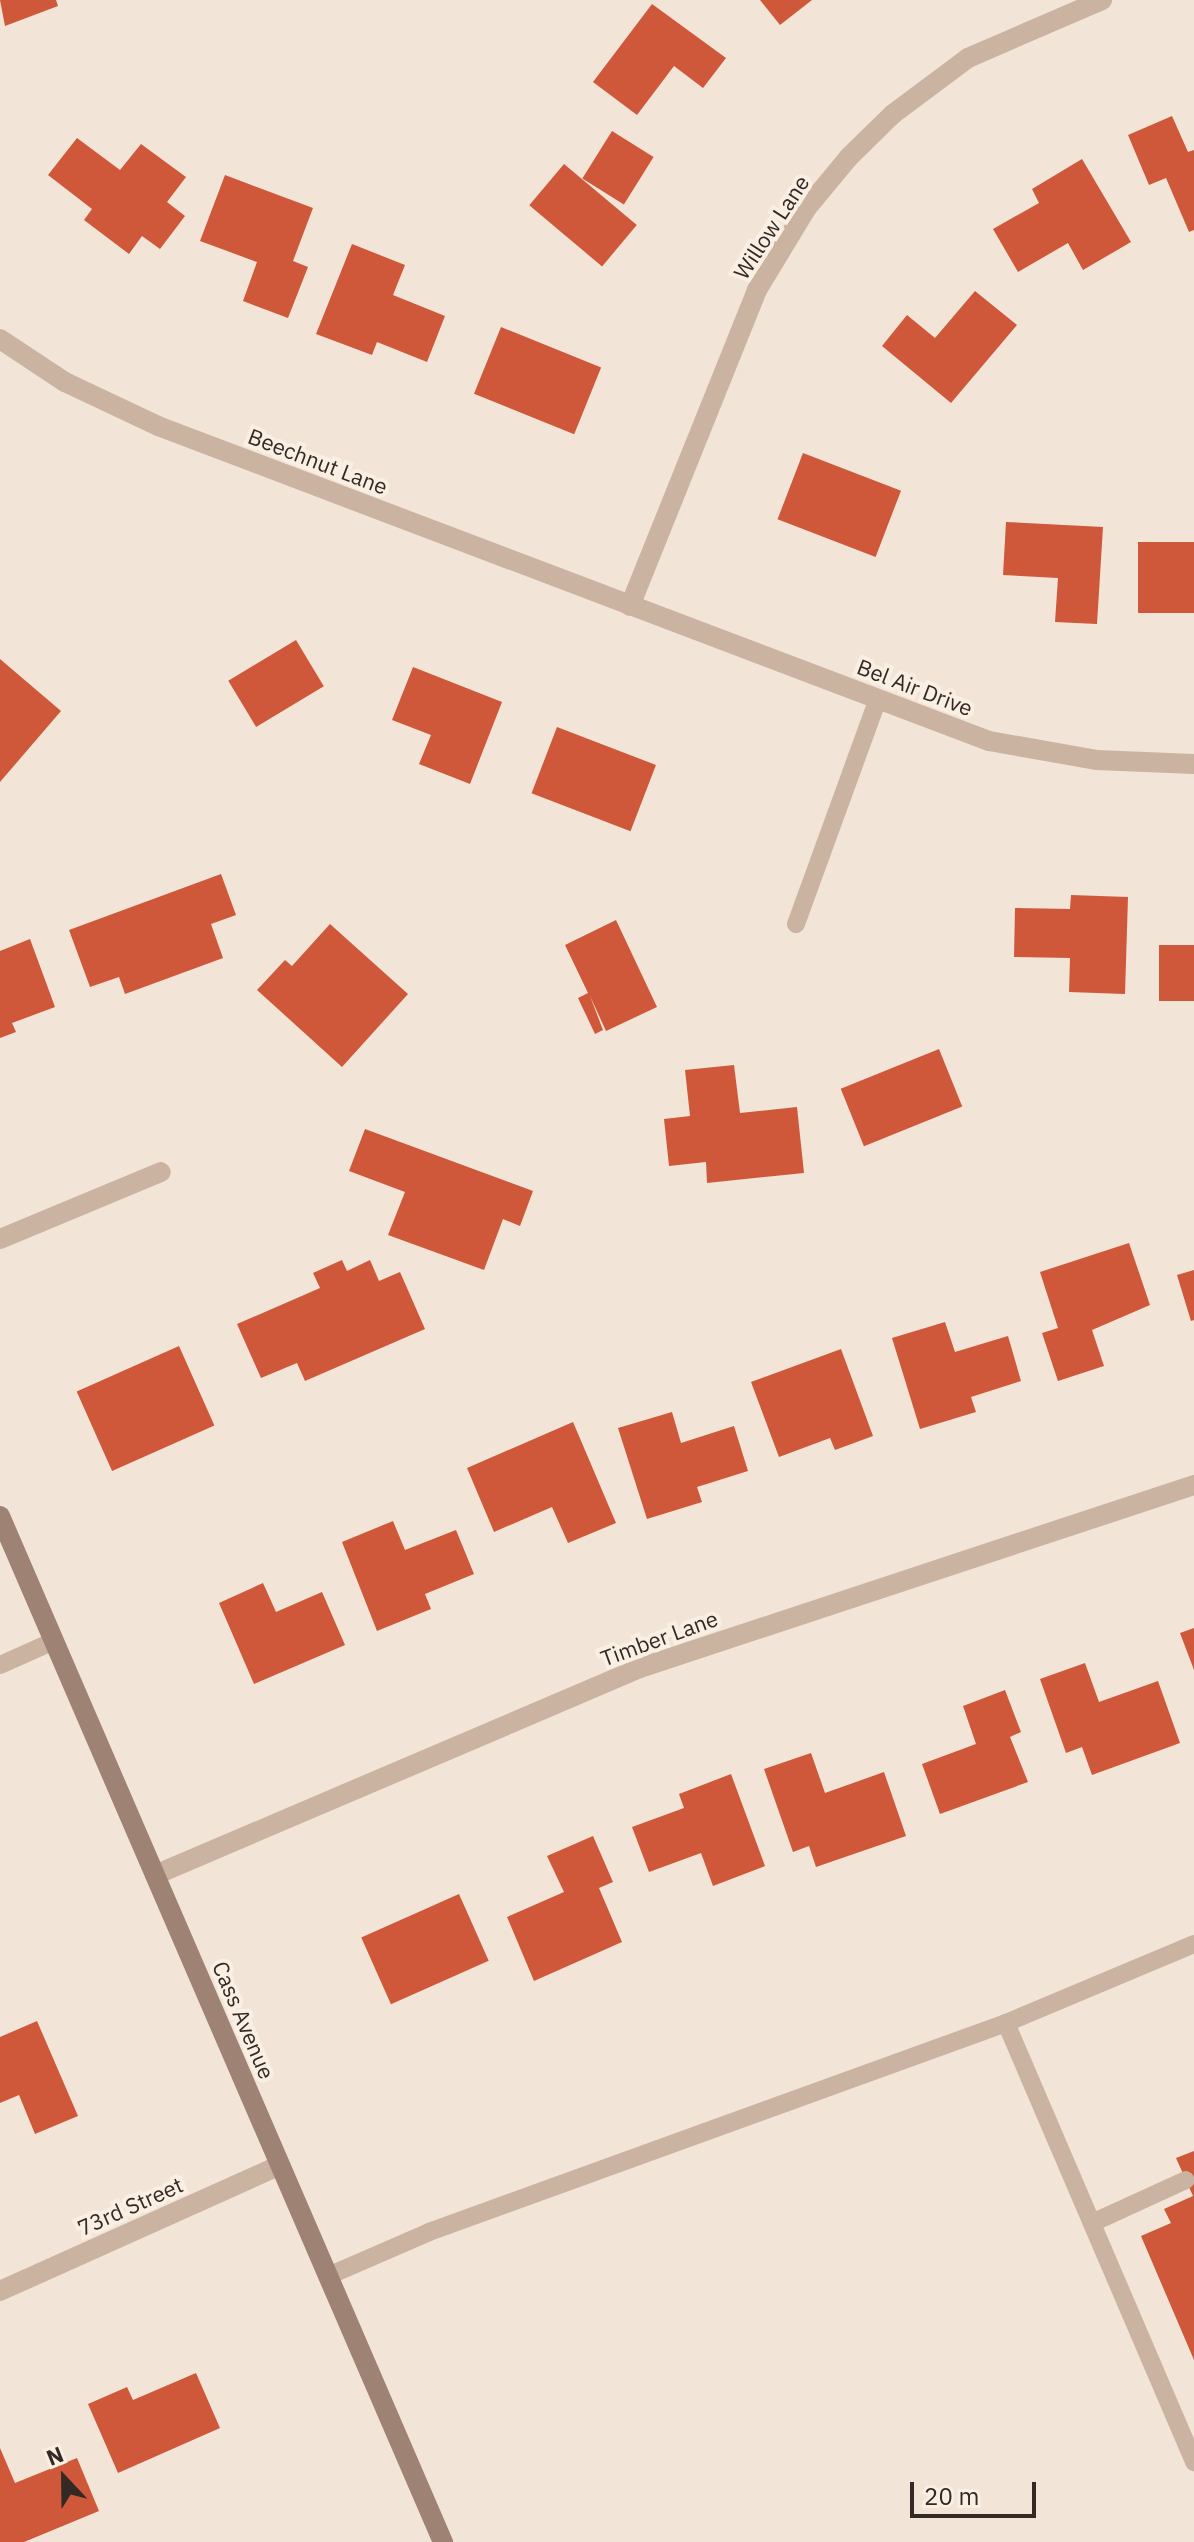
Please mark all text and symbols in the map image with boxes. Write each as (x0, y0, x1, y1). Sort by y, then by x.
street label: Willow Lane (728, 170, 814, 284)
street label: Beechnut Lane (245, 422, 391, 500)
street label: Bel Air Drive (854, 653, 976, 721)
street label: Timber Lane (597, 1605, 721, 1671)
street label: Cass Avenue (207, 1957, 281, 2083)
street label: 73rd Street (73, 2171, 187, 2241)
north arrow (24, 2438, 104, 2518)
text: N (42, 2439, 68, 2472)
scale bar (914, 2466, 1040, 2516)
text: 20 m (924, 2480, 979, 2512)

